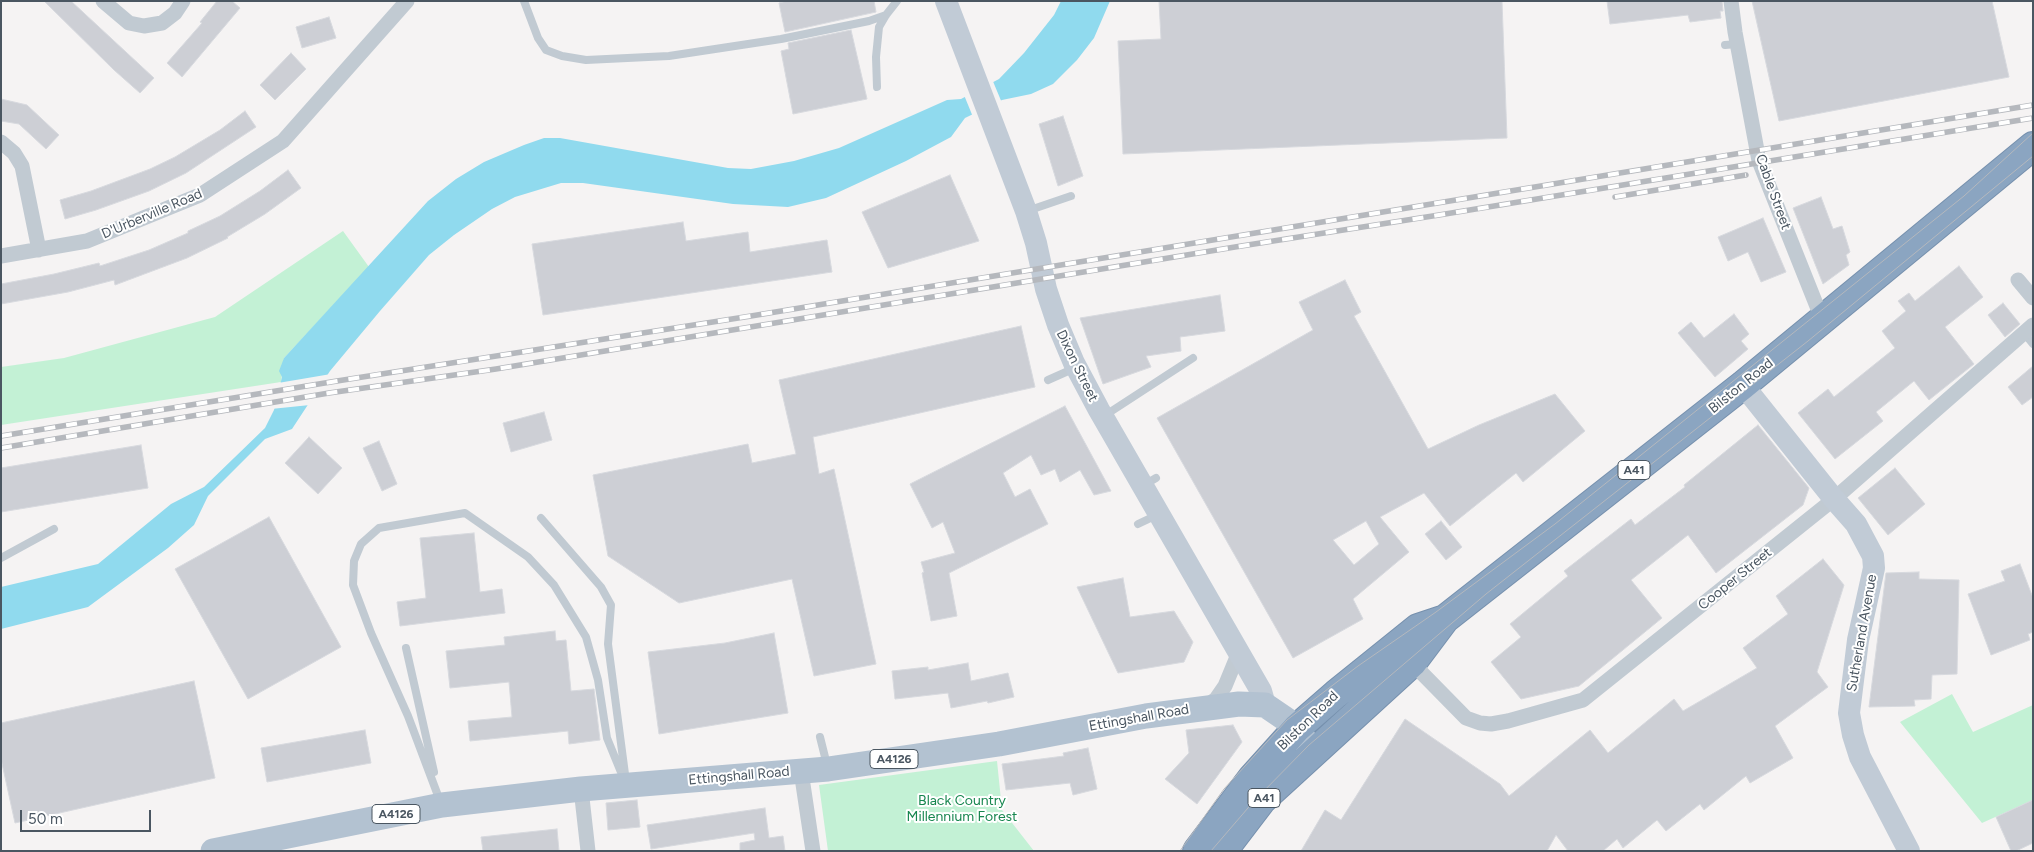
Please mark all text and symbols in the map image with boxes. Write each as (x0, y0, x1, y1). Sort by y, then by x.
street label: Cable Street (1752, 152, 1794, 232)
street label: D'Urberville Road (99, 185, 205, 243)
street label: Dixon Street (1052, 327, 1102, 405)
street label: Bilston Road (1705, 355, 1777, 417)
road number: A41 (1618, 460, 1650, 480)
street label: Cooper Street (1695, 544, 1775, 614)
street label: Sutherland Avenue (1843, 573, 1881, 693)
street label: Bilston Road (1274, 688, 1342, 754)
street label: Ettingshall Road (1088, 701, 1190, 735)
road number: A4126 (870, 750, 918, 769)
street label: Ettingshall Road (688, 763, 790, 789)
road number: A41 (1248, 788, 1280, 808)
park label: Black Country Millennium Forest (907, 793, 1017, 826)
scale bar (22, 800, 154, 832)
road number: A4126 (372, 804, 420, 824)
text: 50 m (28, 810, 63, 828)

